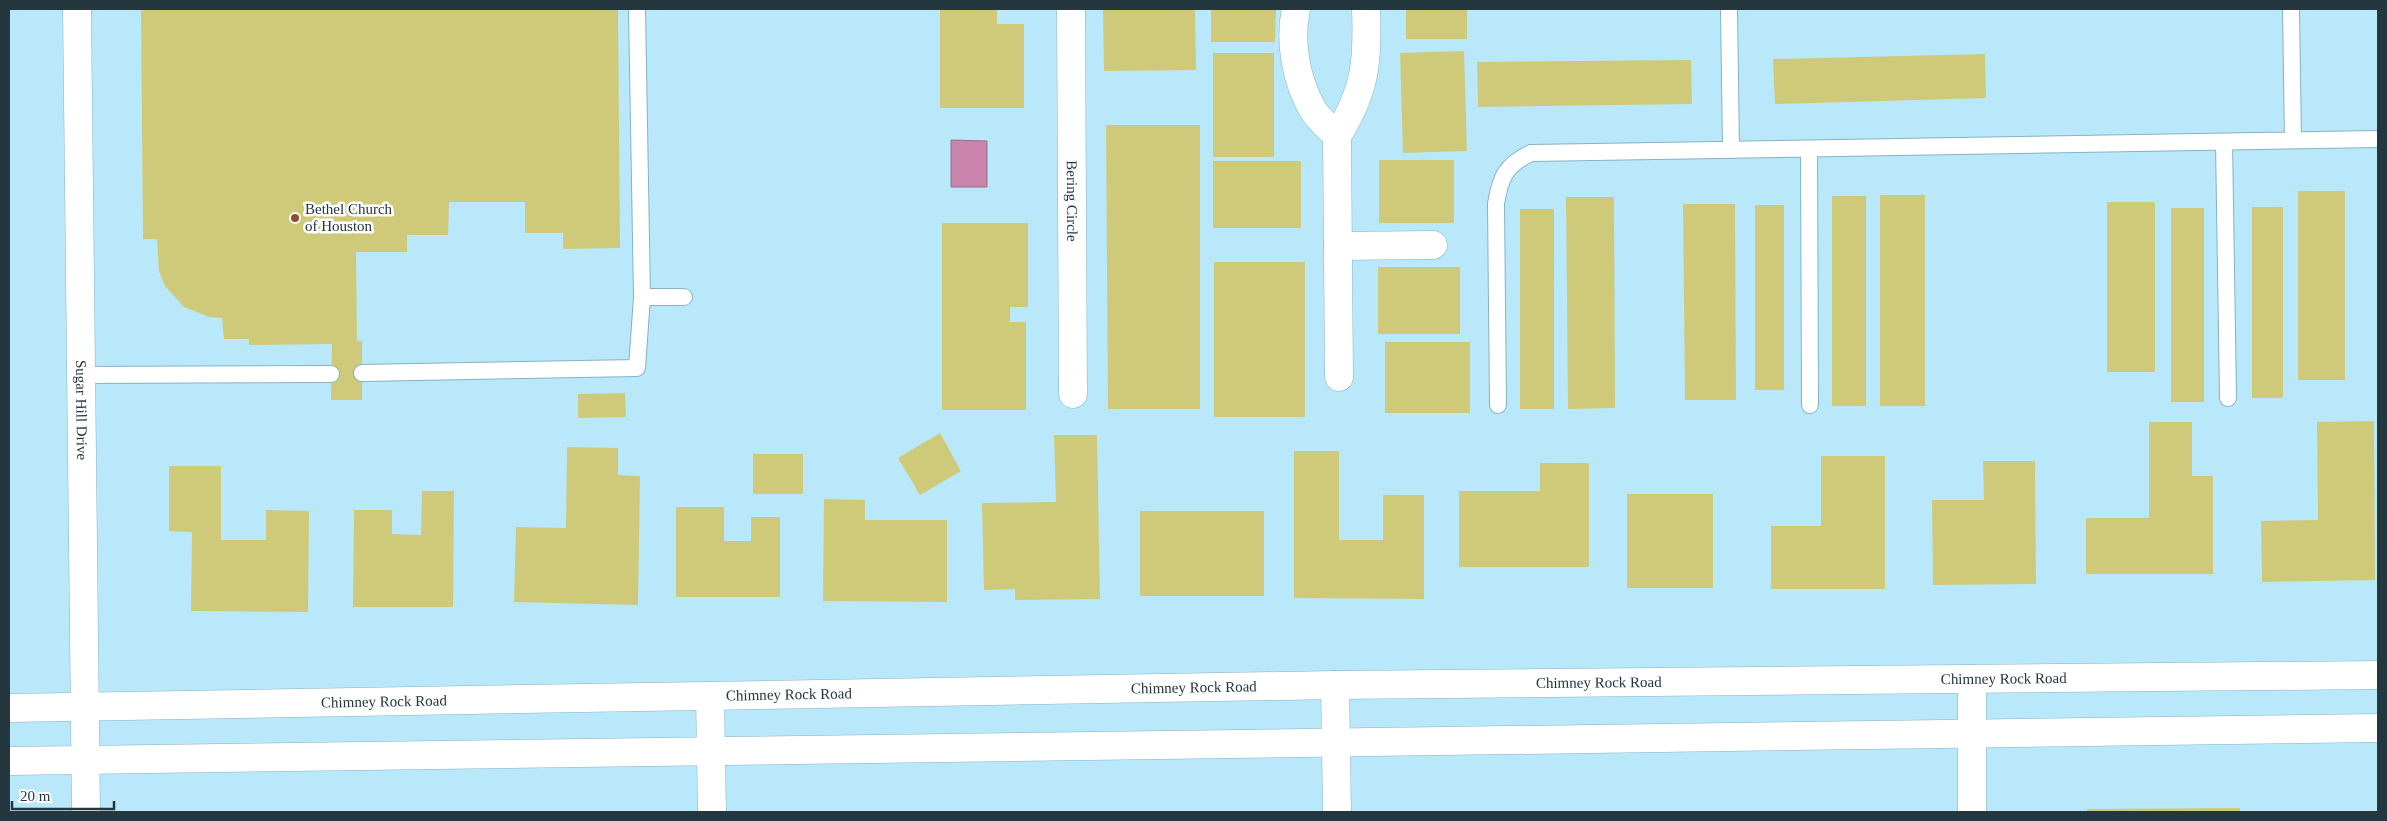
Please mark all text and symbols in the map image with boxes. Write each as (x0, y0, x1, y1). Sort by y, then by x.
street label: Bering Circle (1064, 160, 1080, 242)
place label: Bethel Church of Houston (305, 201, 393, 234)
marker: Bethel Church of Houston (289, 212, 301, 224)
street label: Sugar Hill Drive (73, 360, 90, 460)
street label: Chimney Rock Road (1941, 670, 2067, 687)
street label: Chimney Rock Road (1536, 674, 1662, 691)
street label: Chimney Rock Road (1131, 678, 1257, 697)
street label: Chimney Rock Road (726, 685, 852, 704)
street label: Chimney Rock Road (321, 692, 448, 711)
scale bar (12, 778, 115, 810)
text: 20 m (20, 788, 51, 804)

